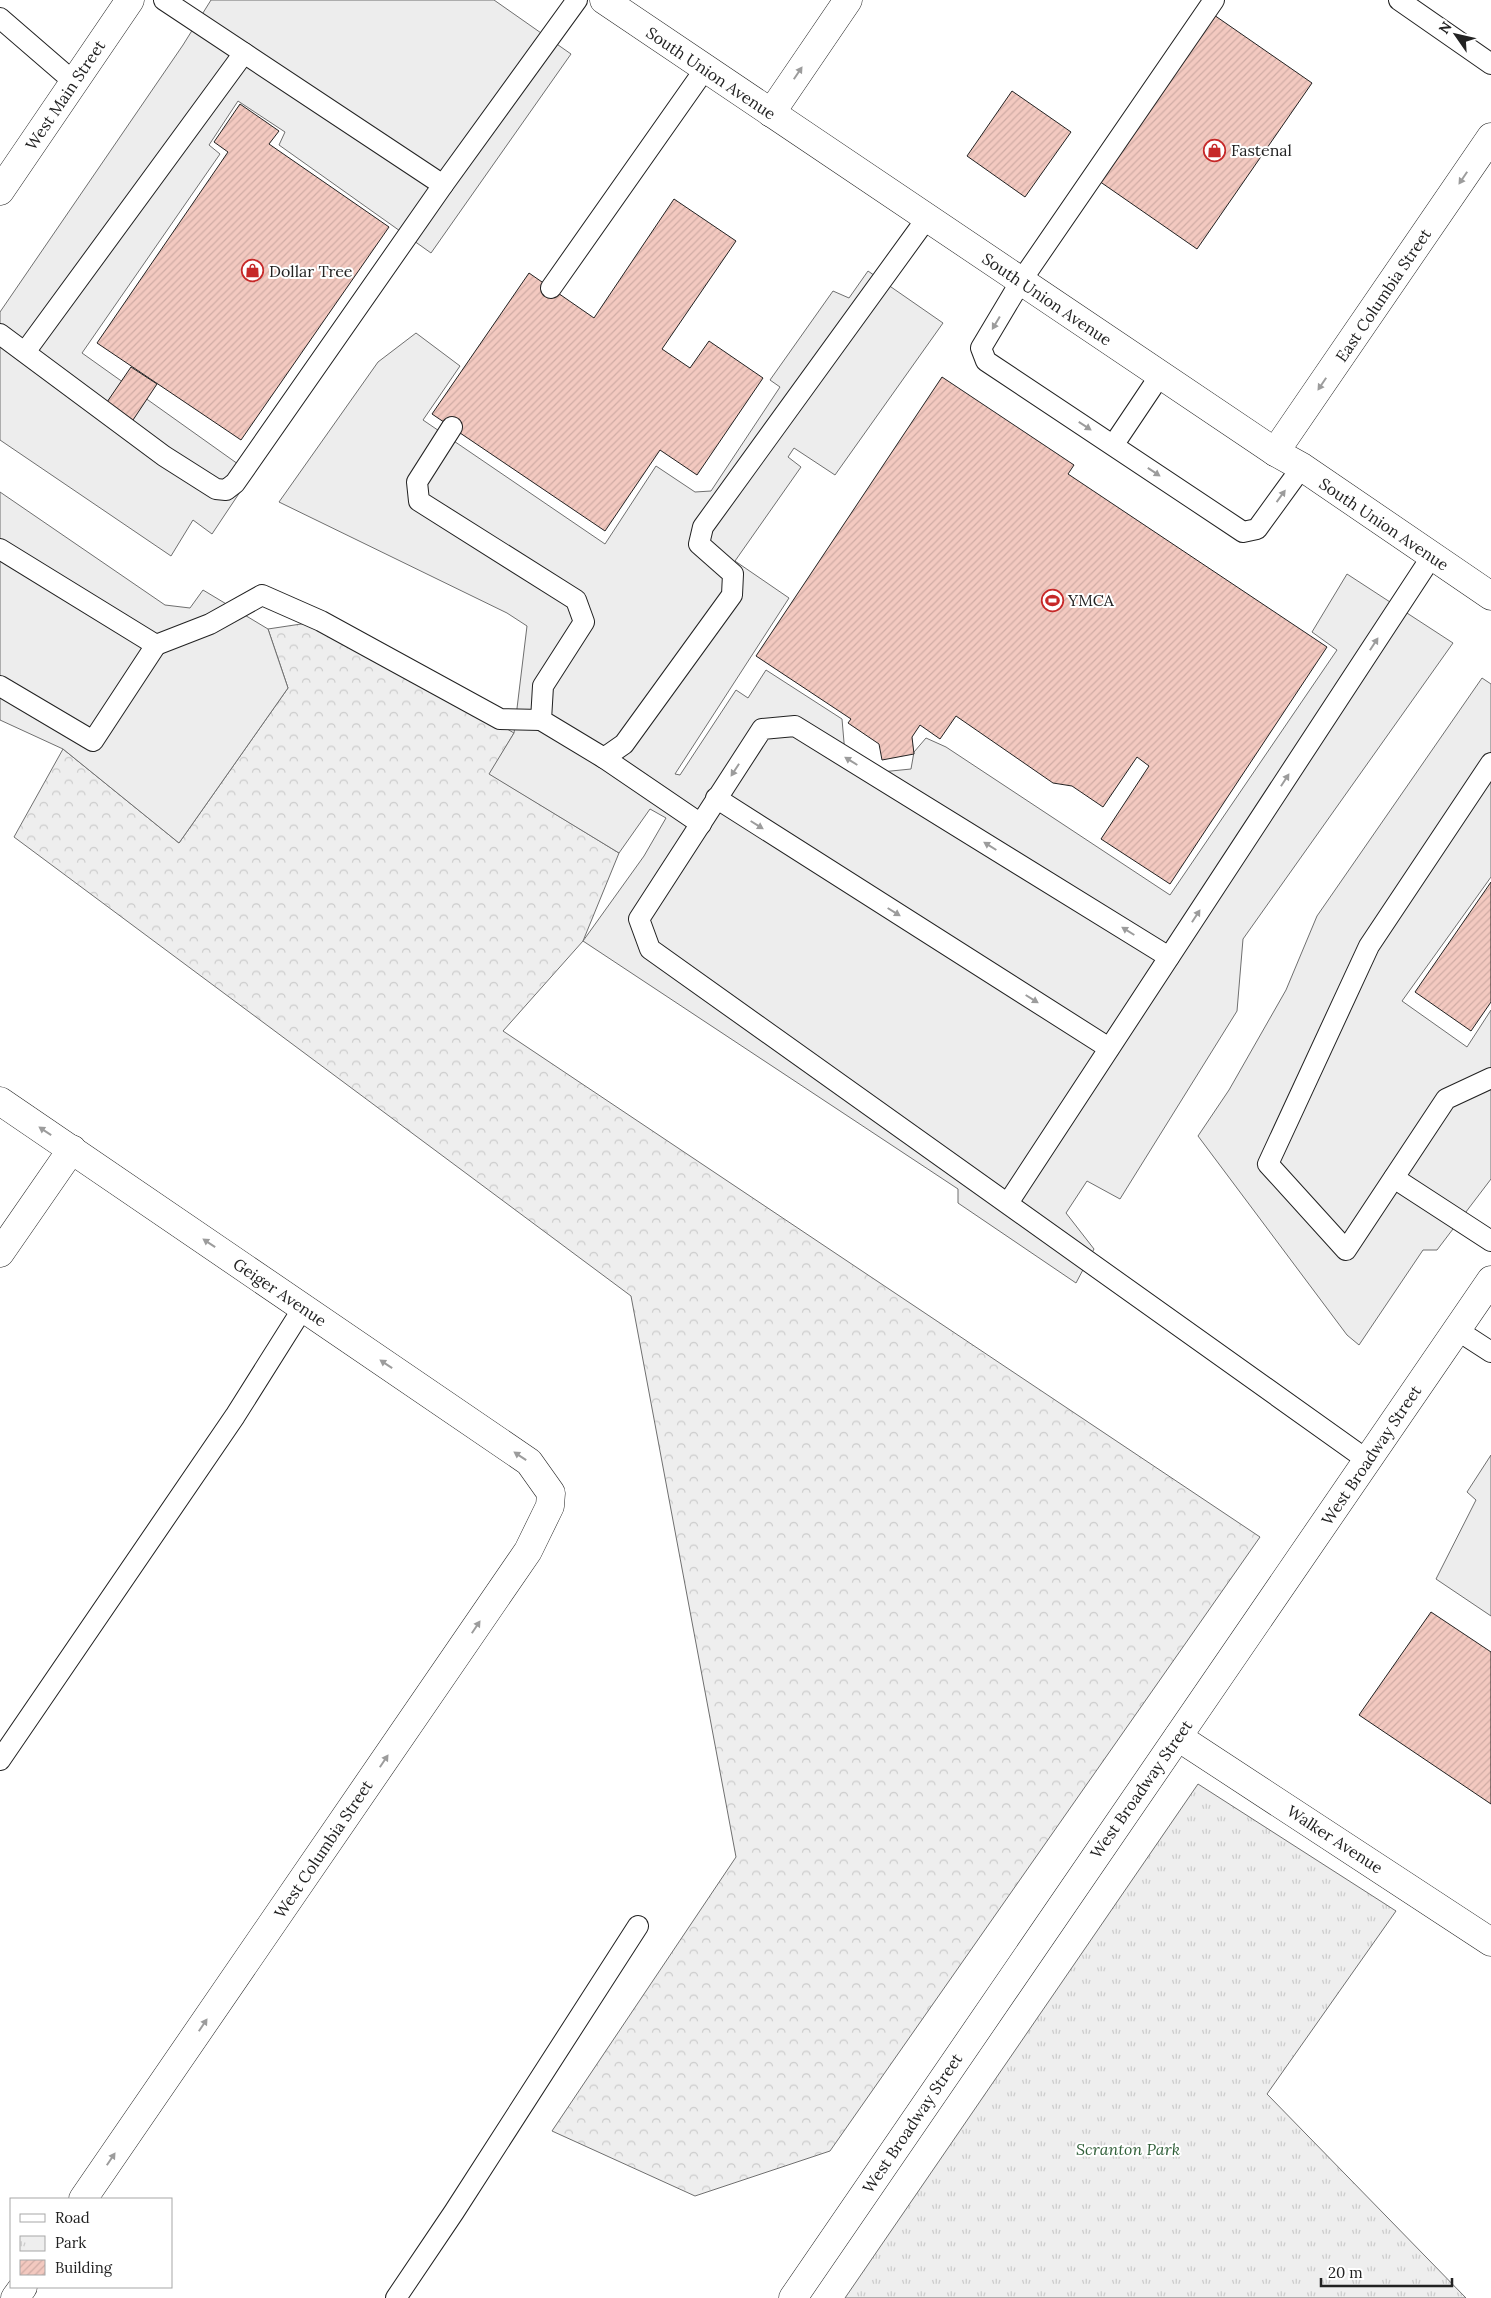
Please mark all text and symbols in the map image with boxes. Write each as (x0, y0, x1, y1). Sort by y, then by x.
north arrow (1431, 10, 1481, 60)
text: N (1435, 18, 1456, 37)
street label: South Union Avenue (642, 22, 780, 124)
street label: West Main Street (21, 35, 110, 154)
one-way arrow (794, 66, 803, 79)
shop icon: Fastenal (1203, 138, 1227, 162)
place label: Fastenal (1231, 140, 1292, 160)
one-way arrow (1458, 171, 1468, 184)
street label: East Columbia Street (1331, 224, 1435, 365)
street label: South Union Avenue (978, 248, 1116, 350)
shop icon: Dollar Tree (241, 259, 265, 283)
place label: Dollar Tree (269, 261, 353, 281)
one-way arrow (991, 316, 1001, 329)
one-way arrow (1317, 377, 1327, 390)
one-way arrow (1079, 421, 1092, 431)
one-way arrow (1147, 467, 1161, 477)
street label: South Union Avenue (1315, 473, 1453, 575)
one-way arrow (1276, 489, 1286, 503)
sports icon: YMCA (1040, 588, 1064, 612)
place label: YMCA (1067, 590, 1115, 610)
one-way arrow (1369, 637, 1379, 651)
one-way arrow (845, 756, 858, 765)
one-way arrow (730, 763, 740, 776)
one-way arrow (1280, 773, 1290, 787)
one-way arrow (751, 820, 764, 829)
one-way arrow (983, 841, 996, 850)
one-way arrow (888, 907, 901, 916)
one-way arrow (1191, 909, 1201, 923)
one-way arrow (1121, 926, 1134, 936)
one-way arrow (1025, 994, 1038, 1004)
one-way arrow (39, 1126, 52, 1136)
one-way arrow (202, 1238, 215, 1248)
street label: Geiger Avenue (230, 1253, 331, 1331)
one-way arrow (379, 1359, 393, 1369)
street label: West Broadway Street (1317, 1381, 1426, 1529)
one-way arrow (513, 1451, 527, 1461)
one-way arrow (471, 1621, 481, 1634)
street label: West Broadway Street (1086, 1715, 1197, 1862)
one-way arrow (379, 1755, 389, 1768)
street label: West Columbia Street (269, 1776, 377, 1922)
street label: Walker Avenue (1283, 1801, 1387, 1878)
one-way arrow (198, 2018, 208, 2032)
street label: West Broadway Street (858, 2049, 967, 2197)
park label: Scranton Park (1076, 2139, 1180, 2159)
one-way arrow (106, 2152, 116, 2166)
legend (10, 2198, 172, 2288)
text: Road (55, 2208, 90, 2227)
text: Park (55, 2233, 86, 2252)
scale bar (1321, 2256, 1452, 2288)
text: Building (55, 2258, 113, 2277)
text: 20 m (1328, 2263, 1363, 2282)

